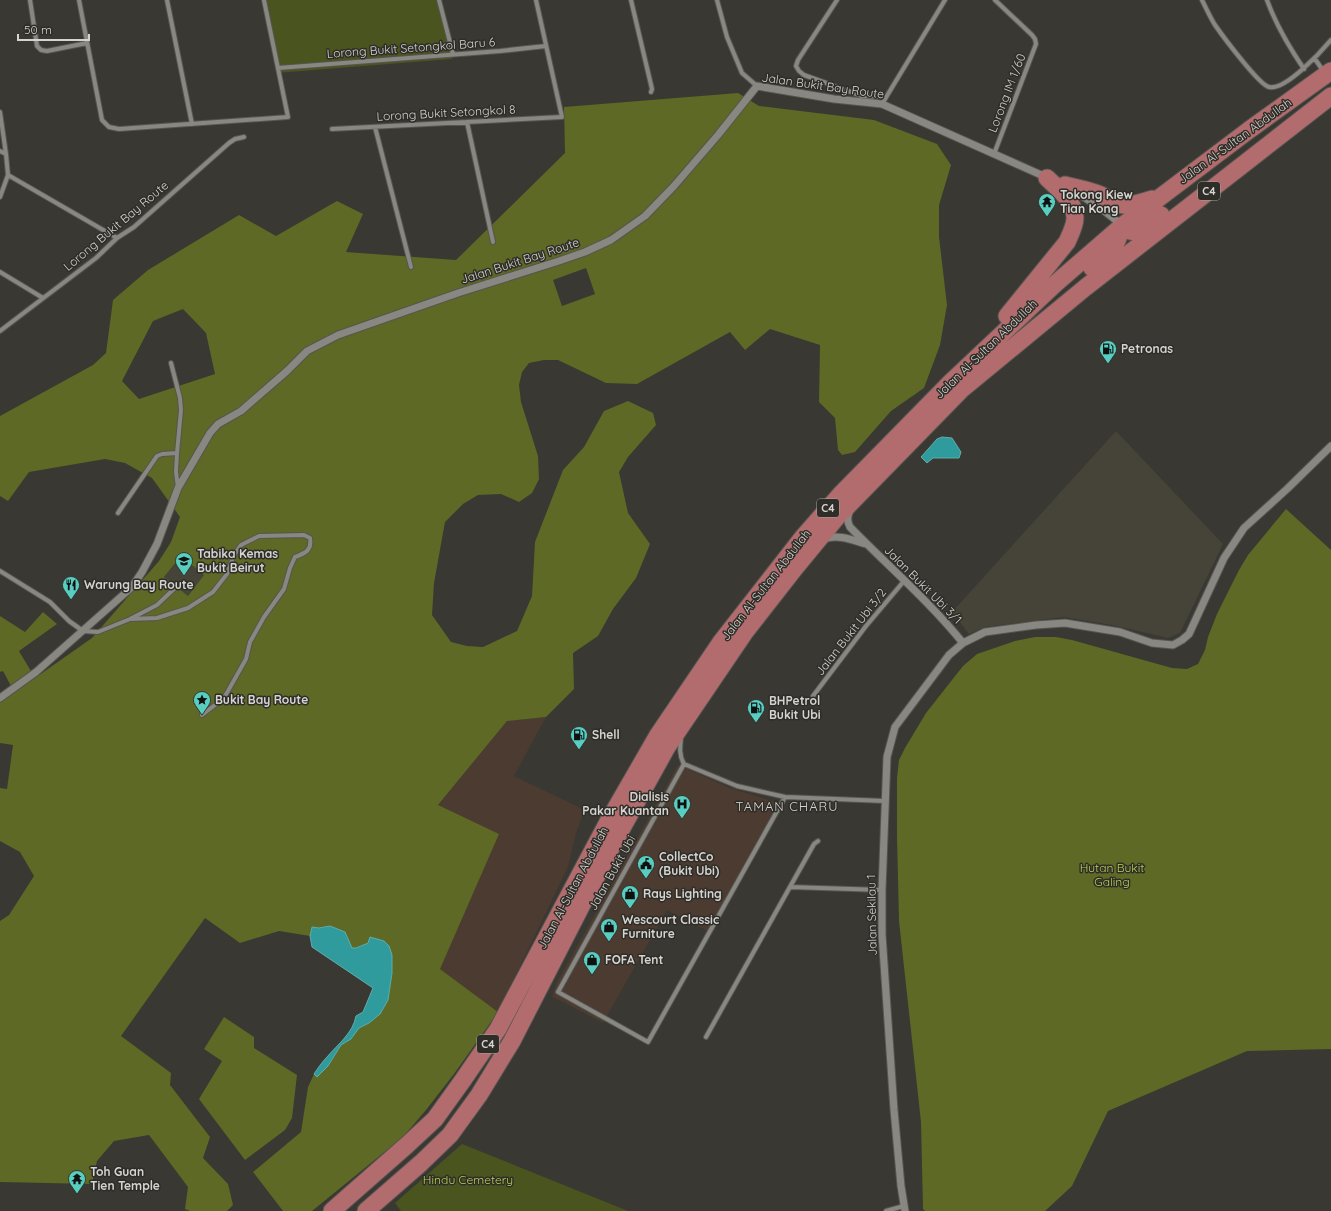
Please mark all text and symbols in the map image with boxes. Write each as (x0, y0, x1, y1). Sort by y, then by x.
scale bar (18, 16, 89, 42)
text: 50 m (24, 22, 52, 37)
street label: Lorong Bukit Setongkol Baru 6 (326, 34, 496, 61)
street label: Lorong IM 1/60 (985, 51, 1028, 134)
street label: Jalan Bukit Bay Route (761, 69, 885, 102)
street label: Jalan Al-Sultan Abdullah (1175, 94, 1294, 187)
street label: Lorong Bukit Setongkol 8 (376, 101, 516, 124)
street label: Lorong Bukit Bay Route (60, 177, 171, 274)
road number: C4 (1198, 182, 1220, 200)
place label: Tokong Kiew Tian Kong (1060, 187, 1133, 216)
temple icon: Tokong Kiew Tian Kong (1037, 192, 1057, 217)
street label: Jalan Bukit Bay Route (459, 234, 581, 287)
street label: Jalan Al-Sultan Abdullah (931, 296, 1040, 401)
fuel station icon: Petronas (1098, 339, 1118, 364)
place label: Petronas (1121, 341, 1173, 356)
road number: C4 (817, 499, 839, 517)
street label: Jalan Al-Sultan Abdullah (718, 526, 813, 643)
street label: Jalan Bukit Ubi 3/1 (881, 543, 965, 627)
place label: Tabika Kemas Bukit Beirut (197, 546, 278, 575)
school or university icon: Tabika Kemas Bukit Beirut (174, 551, 194, 576)
restaurant icon: Warung Bay Route (61, 575, 81, 600)
place label: Warung Bay Route (84, 577, 194, 592)
street label: Jalan Bukit Ubi 3/2 (812, 585, 889, 678)
place icon: Bukit Bay Route (192, 690, 212, 715)
place label: Bukit Bay Route (215, 692, 308, 707)
place label: BHPetrol Bukit Ubi (769, 693, 821, 722)
fuel station icon: BHPetrol Bukit Ubi (746, 698, 766, 723)
fuel station icon: Shell (569, 725, 589, 750)
place label: Shell (592, 727, 620, 742)
place label: Dialisis Pakar Kuantan (582, 789, 669, 818)
hospital icon: Dialisis Pakar Kuantan (672, 794, 692, 819)
district label: TAMAN CHARU (736, 798, 838, 814)
street label: Jalan Al-Sultan Abdullah (534, 824, 611, 951)
street label: Jalan Bukit Ubi (585, 832, 638, 913)
place label: CollectCo (Bukit Ubi) (659, 849, 719, 878)
public building icon: CollectCo (Bukit Ubi) (636, 854, 656, 879)
park label: Hutan Bukit Galing (1080, 860, 1144, 889)
street label: Jalan Sekilau 1 (863, 874, 880, 956)
shop icon: Rays Lighting (620, 884, 640, 909)
place label: Rays Lighting (643, 886, 722, 901)
place label: Wescourt Classic Furniture (622, 912, 719, 941)
shop icon: Wescourt Classic Furniture (599, 917, 619, 942)
shop icon: FOFA Tent (582, 950, 602, 975)
place label: FOFA Tent (605, 952, 663, 967)
road number: C4 (477, 1035, 499, 1053)
place label: Toh Guan Tien Temple (90, 1164, 160, 1193)
temple icon: Toh Guan Tien Temple (67, 1169, 87, 1194)
park label: Hindu Cemetery (423, 1172, 513, 1187)

